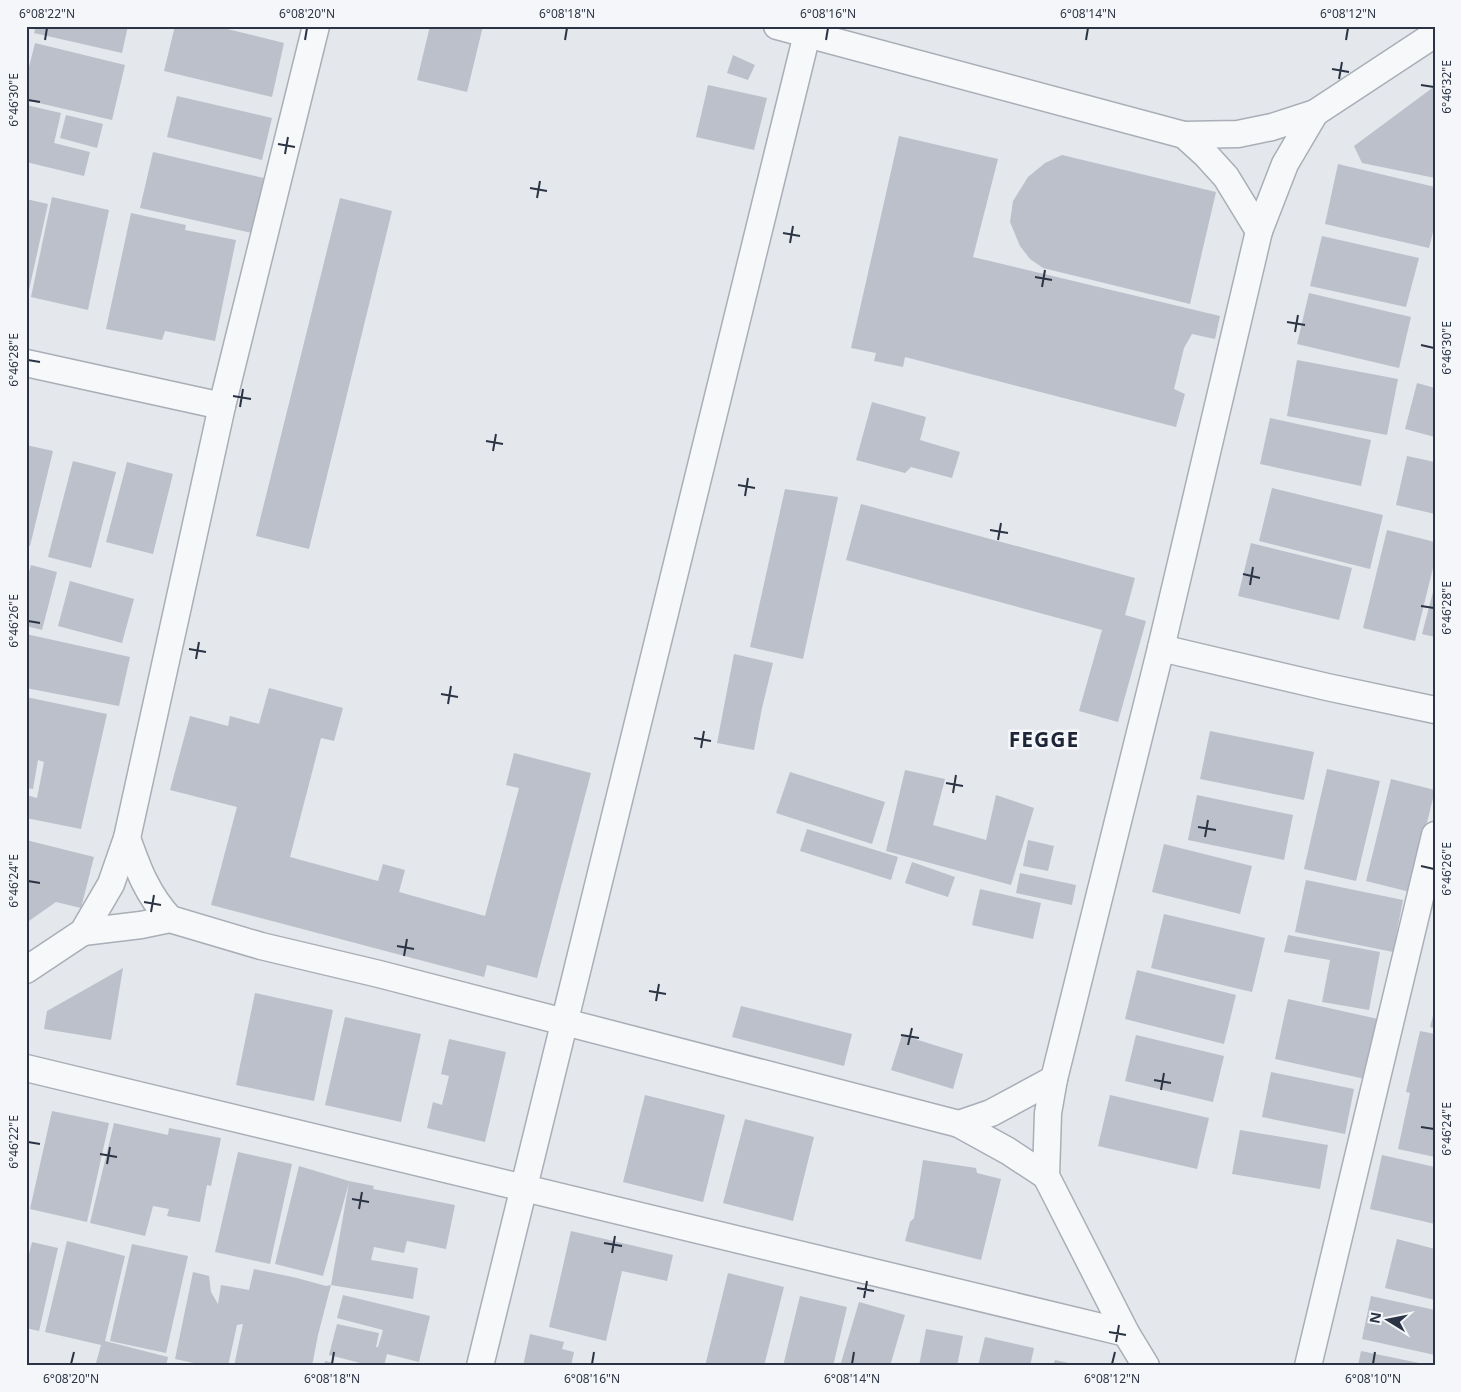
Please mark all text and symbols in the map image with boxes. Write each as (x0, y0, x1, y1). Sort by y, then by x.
text: 6°08'22"N (19, 5, 75, 22)
text: 6°08'20"N (279, 5, 335, 22)
text: 6°08'18"N (539, 5, 595, 22)
text: 6°08'16"N (800, 5, 856, 22)
text: 6°08'14"N (1060, 5, 1116, 22)
text: 6°08'12"N (1320, 5, 1376, 22)
text: 6°46'32"E (1438, 60, 1455, 114)
text: 6°46'30"E (5, 73, 22, 127)
text: 6°46'30"E (1438, 321, 1455, 375)
text: 6°46'28"E (5, 333, 22, 387)
text: 6°46'28"E (1438, 581, 1455, 635)
text: 6°46'26"E (5, 594, 22, 648)
district label: FEGGE (1009, 725, 1079, 753)
text: 6°46'26"E (1438, 842, 1455, 896)
text: 6°46'24"E (5, 854, 22, 908)
text: 6°46'24"E (1438, 1102, 1455, 1156)
text: 6°46'22"E (5, 1115, 22, 1169)
north arrow (1364, 1294, 1414, 1344)
text: N (1364, 1310, 1385, 1325)
text: 6°08'20"N (43, 1370, 99, 1387)
text: 6°08'18"N (304, 1370, 360, 1387)
text: 6°08'16"N (564, 1370, 620, 1387)
text: 6°08'14"N (824, 1370, 880, 1387)
text: 6°08'12"N (1084, 1370, 1140, 1387)
text: 6°08'10"N (1345, 1370, 1401, 1387)

